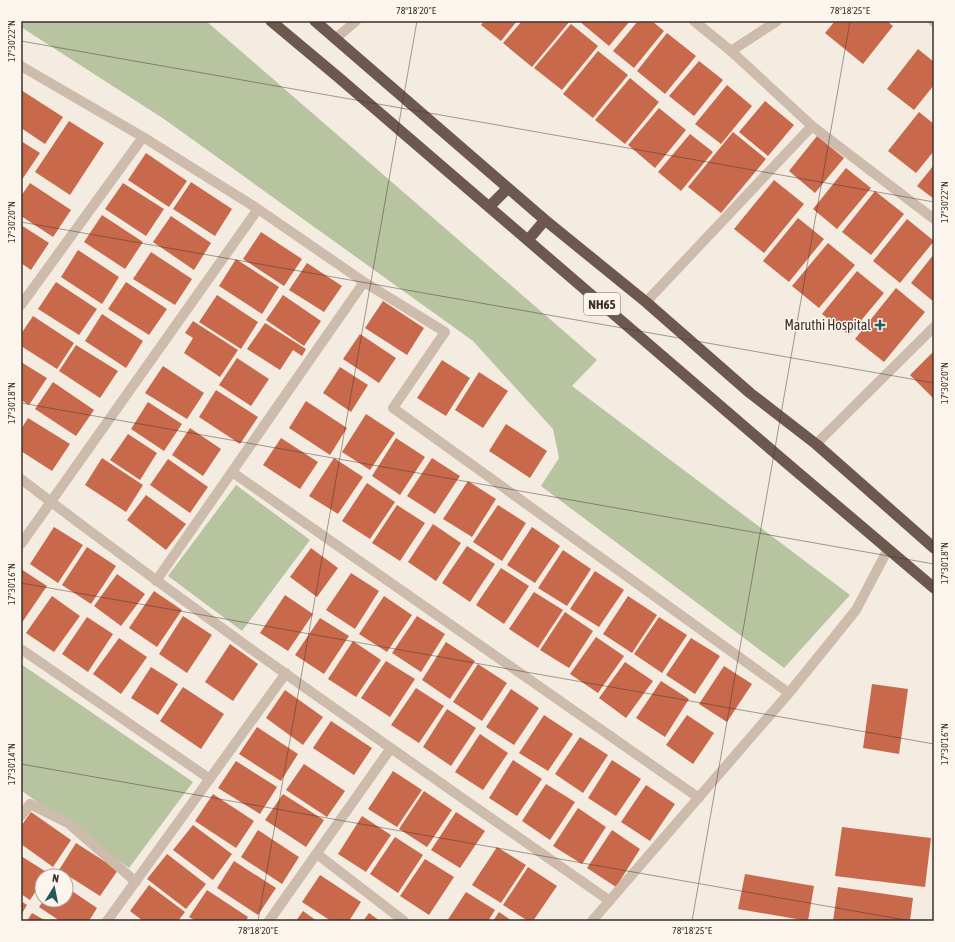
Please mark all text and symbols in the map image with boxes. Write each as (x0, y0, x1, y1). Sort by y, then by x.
text: 78°18'20"E (396, 5, 437, 16)
text: 78°18'25"E (830, 5, 871, 16)
text: 17°30'22"N (6, 20, 17, 62)
text: 17°30'22"N (939, 181, 950, 223)
text: 17°30'20"N (6, 201, 17, 243)
road number: NH65 (584, 293, 620, 315)
place label: Maruthi Hospital (784, 317, 871, 333)
marker: Maruthi Hospital (874, 319, 886, 331)
text: 17°30'20"N (939, 362, 950, 404)
text: 17°30'18"N (6, 382, 17, 424)
text: 17°30'18"N (939, 542, 950, 584)
text: 17°30'16"N (6, 563, 17, 605)
text: 17°30'16"N (939, 723, 950, 765)
text: 17°30'14"N (6, 743, 17, 785)
north arrow (34, 868, 74, 908)
text: N (51, 872, 60, 885)
text: 78°18'20"E (238, 925, 279, 936)
text: 78°18'25"E (672, 925, 713, 936)

